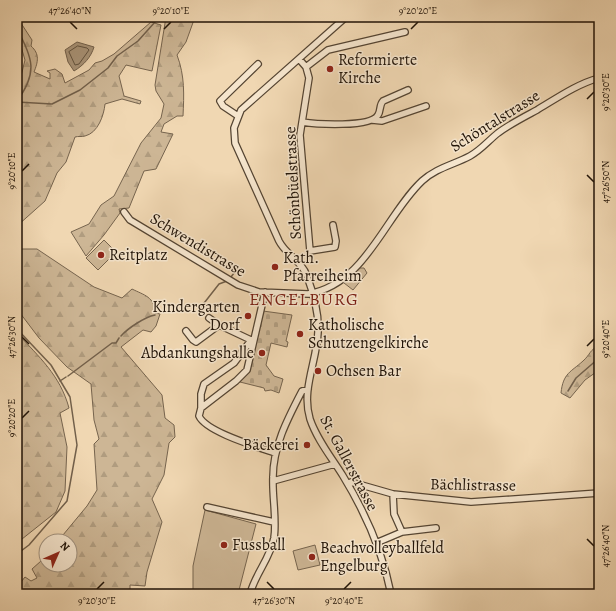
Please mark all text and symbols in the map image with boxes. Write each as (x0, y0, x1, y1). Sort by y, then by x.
text: 47°26'40"N (49, 4, 91, 17)
text: 9°20'10"E (152, 4, 190, 17)
text: 9°20'20"E (399, 4, 437, 17)
place label: Reformierte Kirche (338, 49, 417, 89)
marker: Reformierte Kirche (325, 64, 335, 74)
text: 9°20'30"E (599, 73, 612, 111)
street label: Schöntalstrasse (446, 85, 544, 157)
street label: Schönbüelstrasse (279, 126, 307, 240)
text: 9°20'10"E (5, 152, 18, 190)
text: 47°26'50"N (599, 161, 612, 203)
street label: Schwendistrasse (146, 208, 250, 282)
place label: Reitplatz (109, 244, 168, 266)
place label: Kath. Pfarreiheim (283, 247, 362, 287)
marker: Reitplatz (96, 250, 106, 260)
marker: Kath. Pfarreiheim (270, 262, 280, 272)
district label: ENGELBURG (249, 287, 359, 311)
place label: Kindergarten Dorf (152, 296, 243, 336)
marker: Kindergarten Dorf (243, 311, 253, 321)
place label: Katholische Schutzengelkirche (308, 314, 429, 354)
text: 47°26'30"N (5, 316, 18, 358)
text: 9°20'40"E (599, 320, 612, 358)
marker: Katholische Schutzengelkirche (295, 329, 305, 339)
place label: Abdankungshalle (140, 342, 254, 364)
marker: Abdankungshalle (257, 348, 267, 358)
place label: Ochsen Bar (326, 360, 401, 382)
marker: Ochsen Bar (313, 366, 323, 376)
text: 9°20'20"E (5, 399, 18, 437)
street label: St. Gallerstrasse (314, 411, 384, 515)
place label: Bäckerei (243, 434, 299, 456)
marker: Bäckerei (302, 440, 312, 450)
street label: Bächlistrasse (430, 473, 516, 497)
text: 47°26'40"N (599, 525, 612, 567)
north arrow (38, 533, 78, 573)
place label: Fussball (232, 534, 285, 556)
place label: Beachvolleyballfeld Engelburg (320, 537, 444, 577)
text: N (57, 538, 73, 554)
marker: Fussball (219, 540, 229, 550)
marker: Beachvolleyballfeld Engelburg (307, 552, 317, 562)
text: 9°20'30"E (78, 594, 116, 607)
text: 47°26'30"N (253, 594, 295, 607)
text: 9°20'40"E (325, 594, 363, 607)

